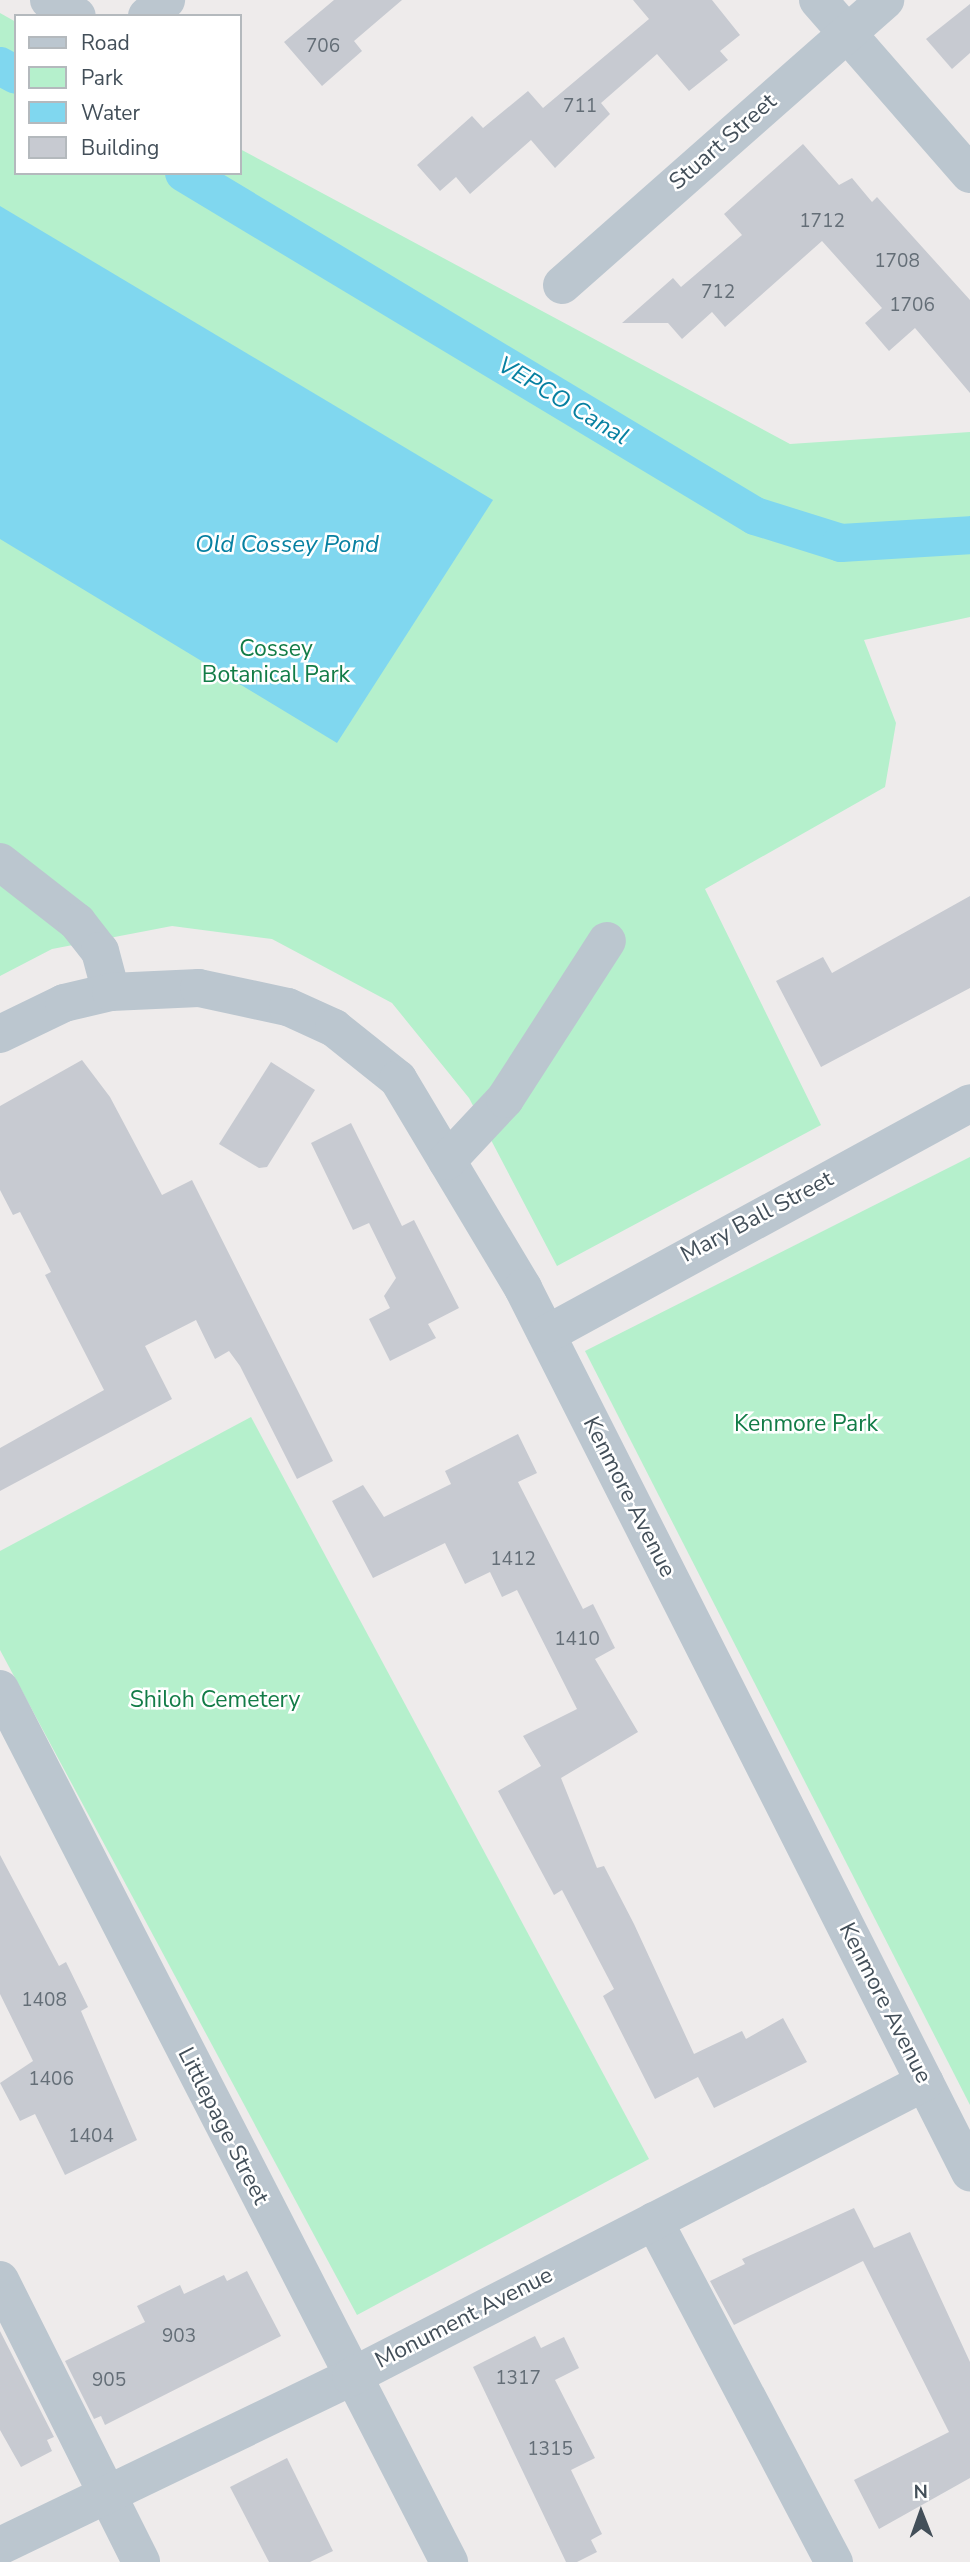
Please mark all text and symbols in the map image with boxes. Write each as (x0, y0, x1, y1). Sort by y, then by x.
legend (14, 14, 242, 175)
text: Road (81, 29, 130, 57)
house number: 706 (306, 36, 340, 58)
text: Park (81, 64, 123, 92)
street label: Stuart Street (664, 88, 782, 196)
house number: 711 (563, 96, 597, 118)
text: Water (81, 99, 140, 127)
text: Building (81, 134, 159, 162)
house number: 1712 (799, 211, 845, 233)
house number: 1708 (874, 251, 920, 273)
house number: 712 (701, 282, 735, 304)
house number: 1706 (889, 295, 935, 317)
water label: VEPCO Canal (492, 351, 634, 451)
water label: Old Cossey Pond (195, 531, 379, 559)
park label: Cossey Botanical Park (202, 635, 350, 689)
street label: Mary Ball Street (676, 1165, 838, 1269)
park label: Kenmore Park (734, 1410, 878, 1438)
street label: Kenmore Avenue (577, 1412, 681, 1582)
house number: 1412 (490, 1549, 536, 1571)
house number: 1410 (554, 1629, 600, 1651)
park label: Shiloh Cemetery (130, 1686, 300, 1714)
street label: Kenmore Avenue (833, 1918, 937, 2088)
house number: 1408 (21, 1990, 67, 2012)
street label: Littlepage Street (172, 2043, 274, 2209)
house number: 1406 (28, 2069, 74, 2091)
house number: 1404 (68, 2126, 114, 2148)
street label: Monument Avenue (371, 2261, 557, 2375)
house number: 903 (162, 2326, 196, 2348)
house number: 1317 (495, 2368, 541, 2390)
house number: 905 (92, 2370, 126, 2392)
house number: 1315 (527, 2439, 573, 2461)
north arrow (886, 2478, 956, 2548)
text: N (913, 2479, 928, 2505)

